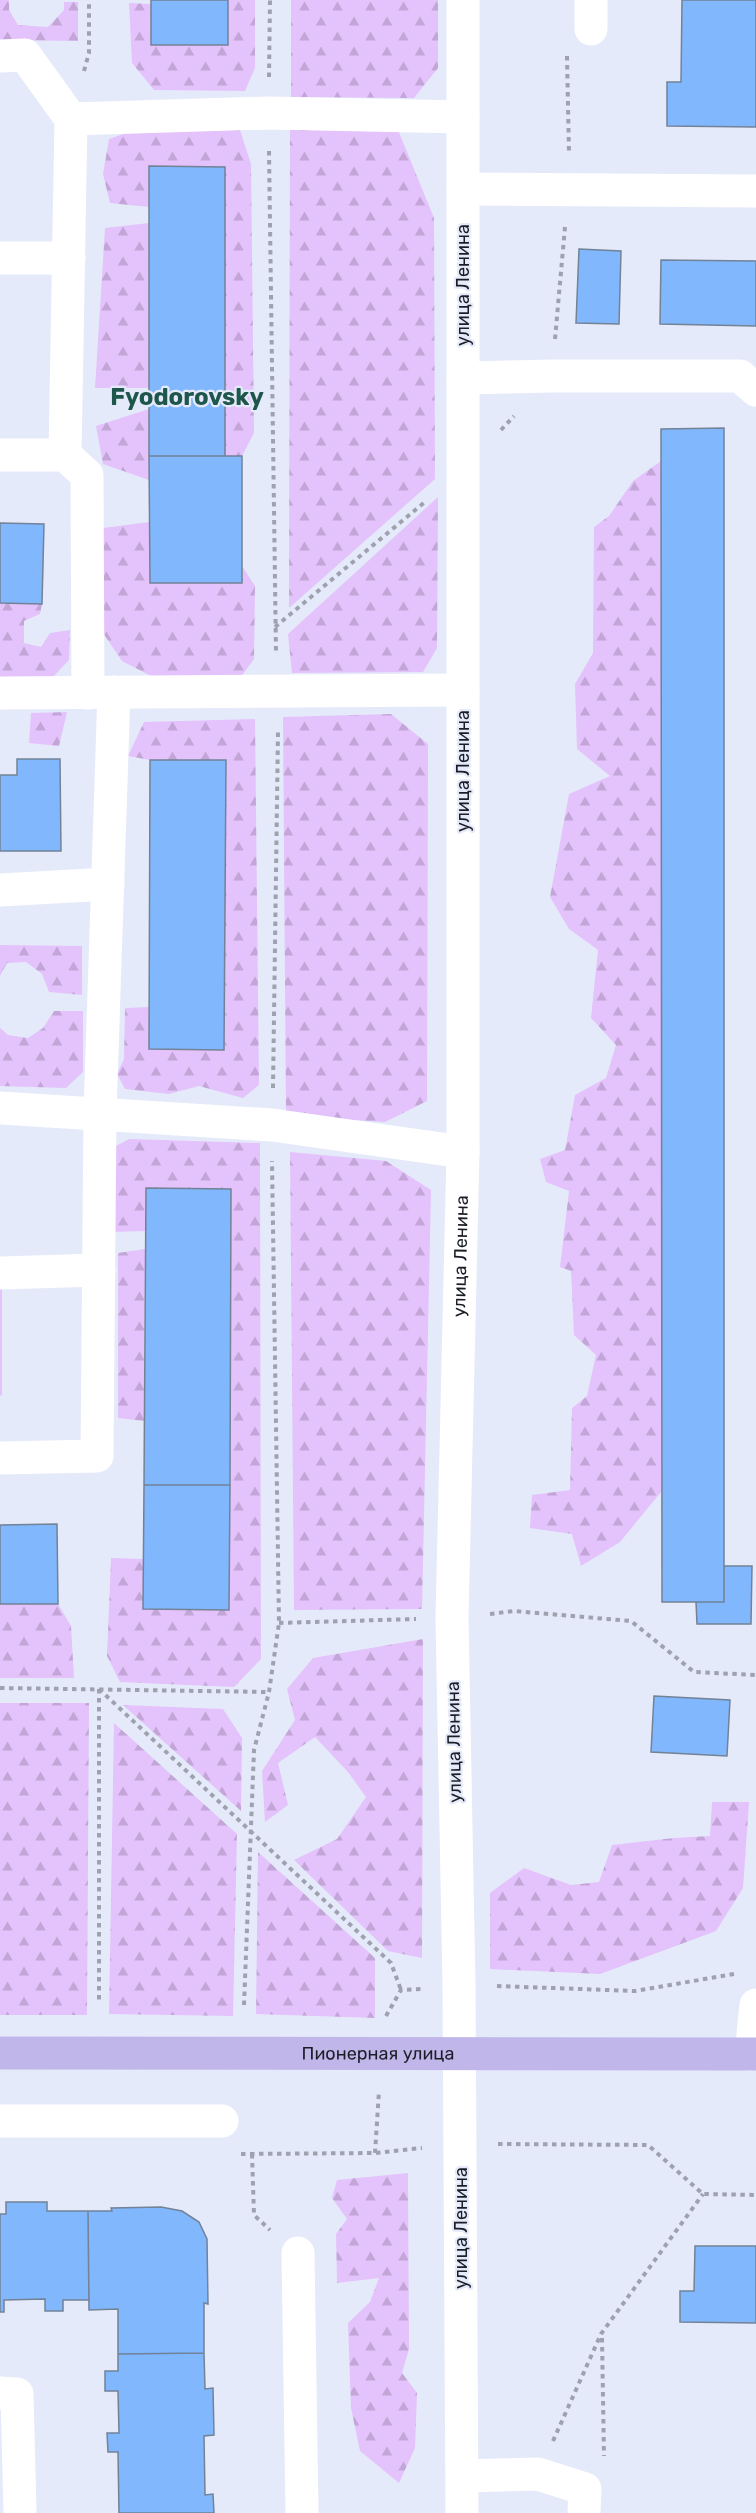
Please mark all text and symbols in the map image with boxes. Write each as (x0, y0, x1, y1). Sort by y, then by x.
street label: улица Ленина (452, 224, 474, 346)
district label: Fyodorovsky (110, 383, 264, 411)
street label: улица Ленина (452, 710, 474, 832)
street label: улица Ленина (448, 1195, 473, 1317)
street label: улица Ленина (442, 1681, 466, 1803)
street label: Пионерная улица (302, 2042, 454, 2065)
street label: улица Ленина (450, 2167, 472, 2289)

